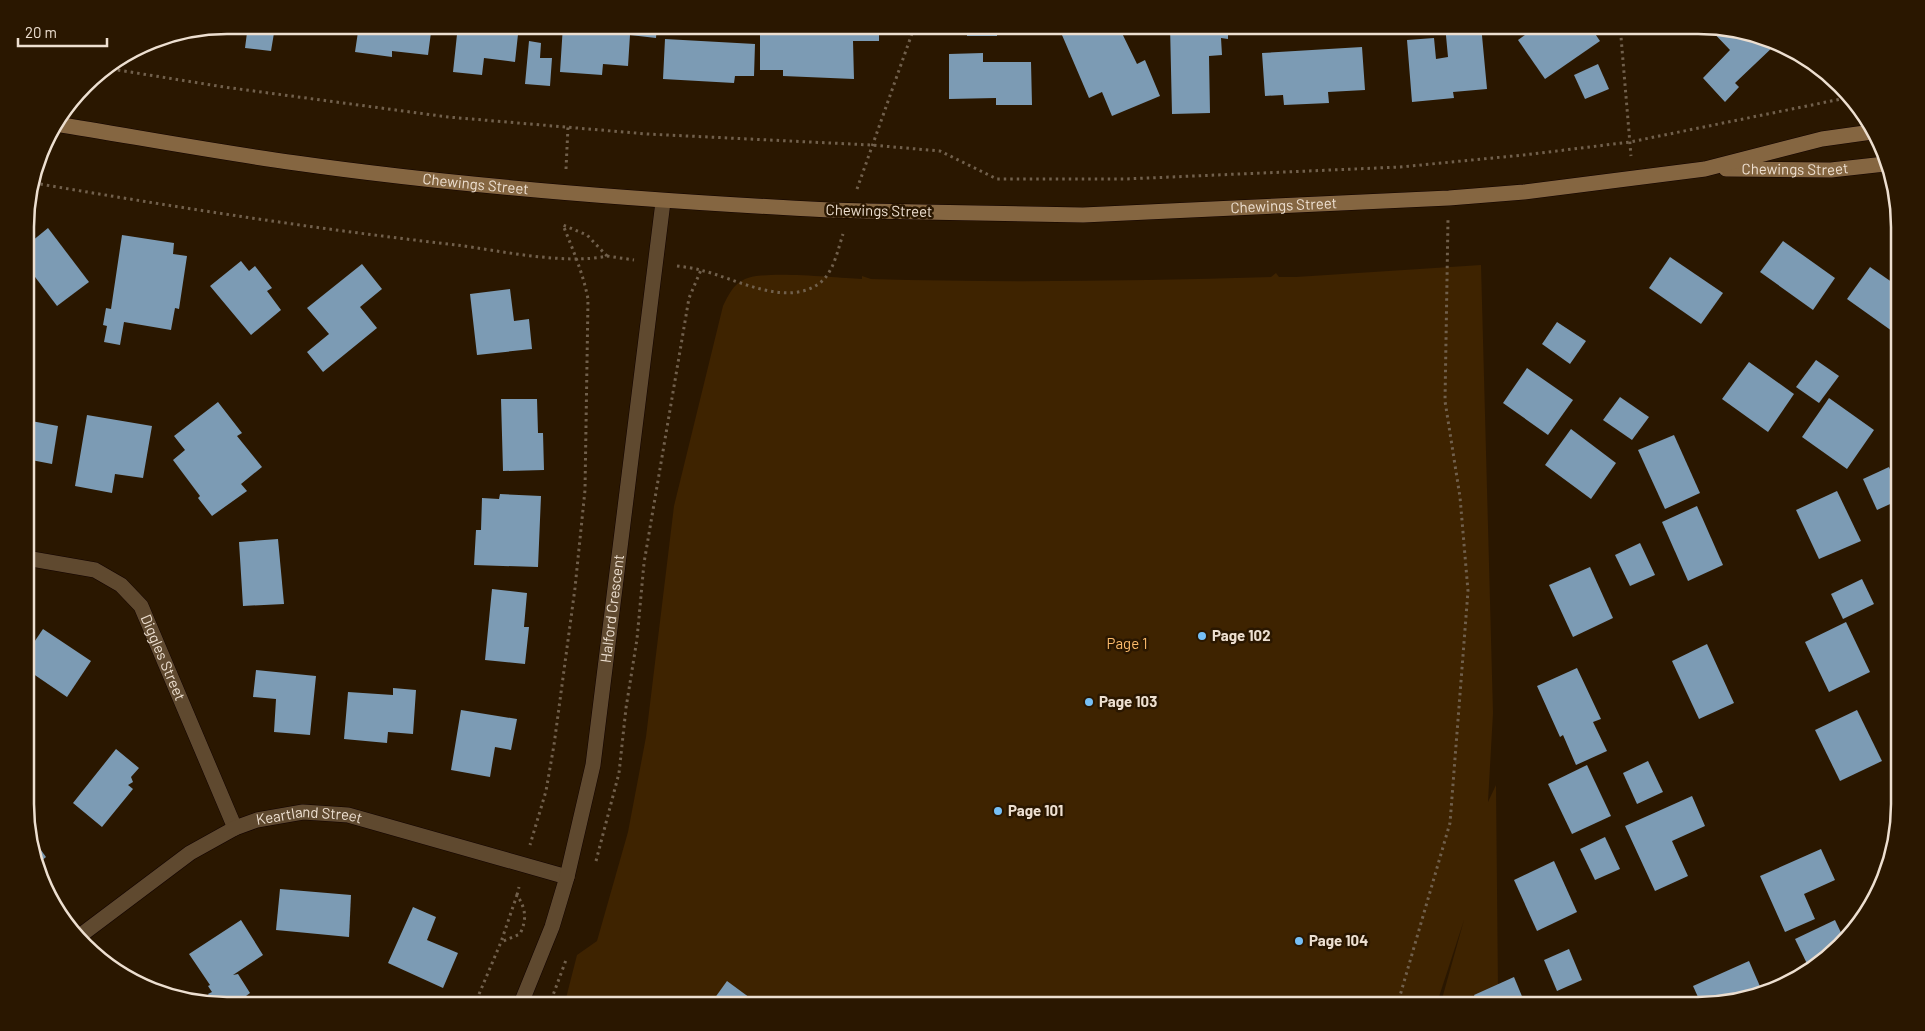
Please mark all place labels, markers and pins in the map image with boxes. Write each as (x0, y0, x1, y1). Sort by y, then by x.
place label: Page 102 (1212, 626, 1271, 644)
marker: Page 102 (1196, 630, 1208, 642)
place label: Page 103 (1099, 692, 1157, 710)
marker: Page 103 (1083, 696, 1095, 708)
place label: Page 101 (1008, 801, 1063, 819)
marker: Page 101 (992, 805, 1004, 817)
place label: Page 104 (1309, 931, 1368, 949)
marker: Page 104 (1293, 935, 1305, 947)

